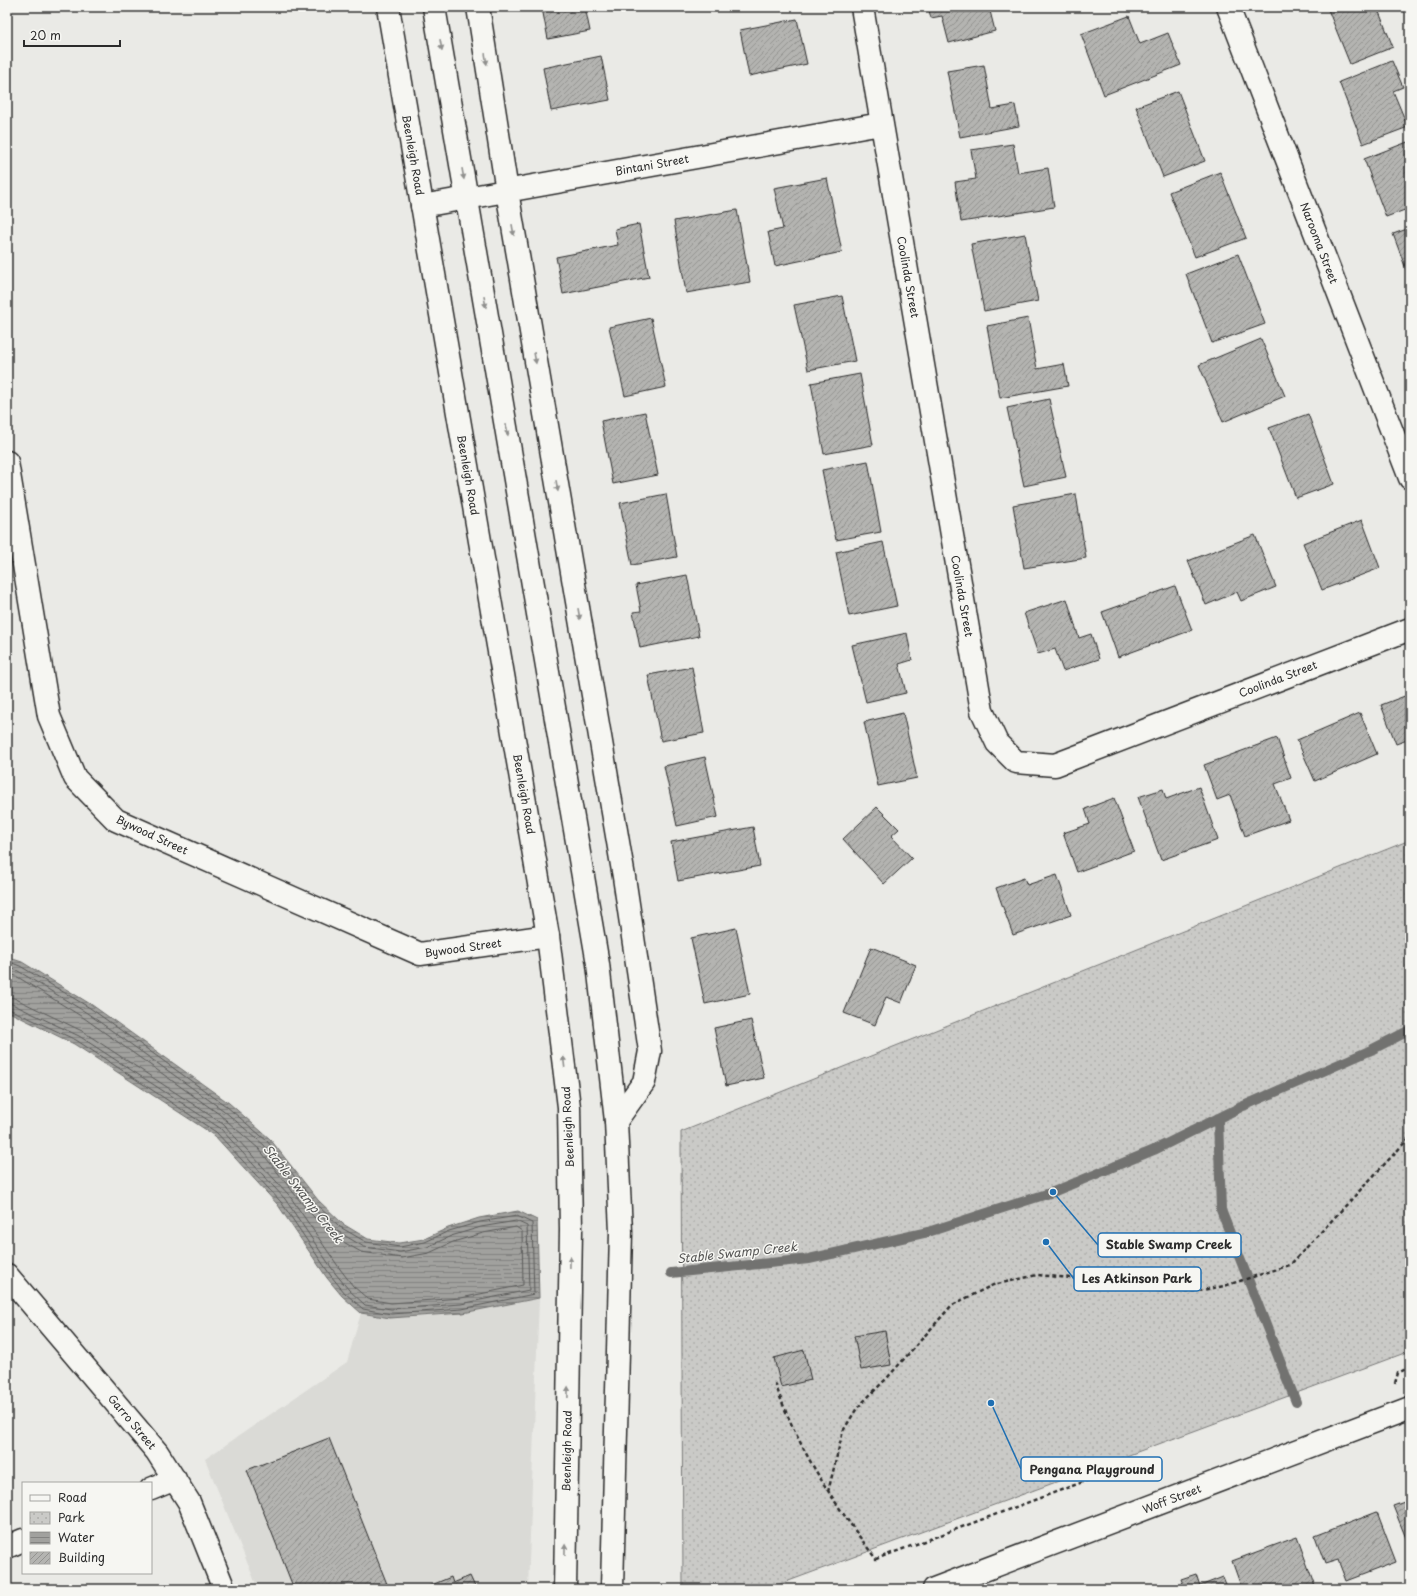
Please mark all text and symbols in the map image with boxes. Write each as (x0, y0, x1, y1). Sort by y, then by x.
scale bar (24, 22, 120, 48)
text: 20 m (30, 26, 61, 44)
one-way arrow (438, 39, 444, 52)
one-way arrow (483, 53, 489, 65)
street label: Beenleigh Road (398, 113, 429, 196)
street label: Bintani Street (614, 150, 691, 179)
one-way arrow (460, 167, 466, 180)
street label: Narooma Street (1296, 200, 1343, 286)
one-way arrow (511, 224, 517, 236)
street label: Coolinda Street (893, 235, 924, 320)
one-way arrow (482, 296, 488, 308)
one-way arrow (533, 352, 539, 364)
one-way arrow (504, 424, 510, 436)
street label: Beenleigh Road (453, 433, 484, 516)
one-way arrow (554, 480, 560, 492)
street label: Coolinda Street (947, 554, 978, 639)
one-way arrow (576, 608, 582, 620)
street label: Coolinda Street (1236, 656, 1320, 701)
street label: Beenleigh Road (509, 752, 540, 835)
street label: Bywood Street (113, 810, 191, 859)
street label: Bywood Street (423, 934, 503, 961)
one-way arrow (561, 1056, 567, 1068)
street label: Beenleigh Road (557, 1086, 578, 1168)
water label: Stable Swamp Creek (260, 1140, 348, 1247)
callout: Stable Swamp Creek (1098, 1233, 1241, 1257)
text: Stable Swamp Creek (1106, 1235, 1232, 1253)
water label: Stable Swamp Creek (676, 1237, 799, 1267)
one-way arrow (567, 1256, 574, 1268)
callout: Les Atkinson Park (1074, 1267, 1201, 1291)
text: Les Atkinson Park (1082, 1269, 1192, 1287)
one-way arrow (565, 1385, 571, 1398)
street label: Garro Street (104, 1390, 161, 1453)
street label: Beenleigh Road (557, 1410, 576, 1492)
callout: Pengana Playground (1021, 1457, 1162, 1481)
text: Pengana Playground (1030, 1460, 1155, 1478)
street label: Woff Street (1140, 1479, 1204, 1518)
legend (22, 1482, 152, 1574)
text: Road (58, 1488, 87, 1506)
text: Park (58, 1508, 85, 1526)
text: Water (58, 1528, 95, 1546)
one-way arrow (562, 1544, 569, 1556)
text: Building (58, 1548, 105, 1566)

